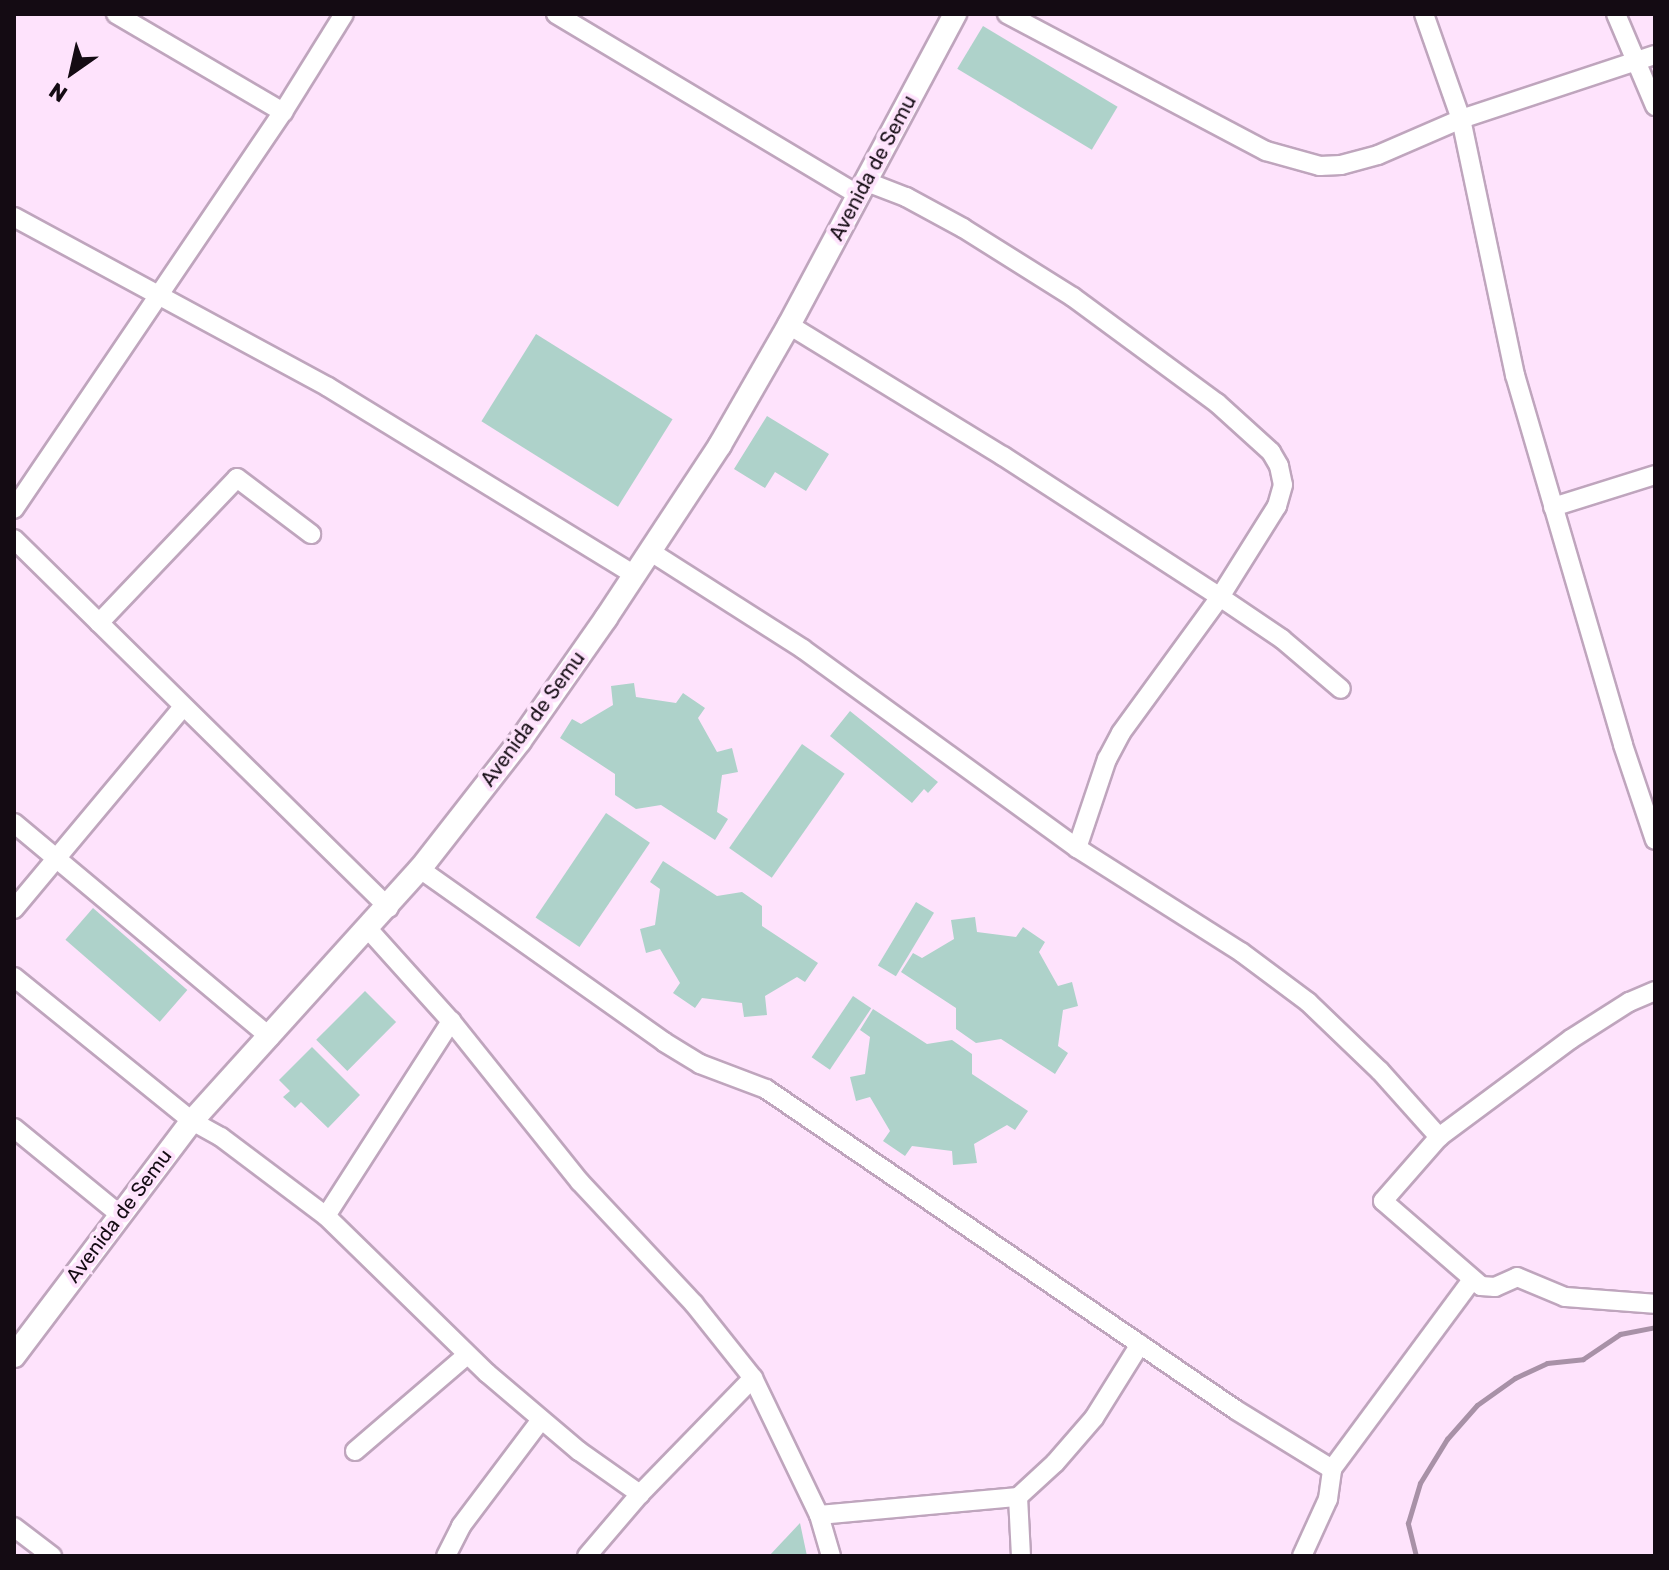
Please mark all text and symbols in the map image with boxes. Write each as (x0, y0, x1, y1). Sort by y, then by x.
north arrow (32, 32, 112, 112)
text: N (44, 77, 72, 108)
street label: Avenida de Semu (825, 91, 921, 245)
street label: Avenida de Semu (476, 647, 590, 791)
street label: Avenida de Semu (61, 1145, 177, 1287)

